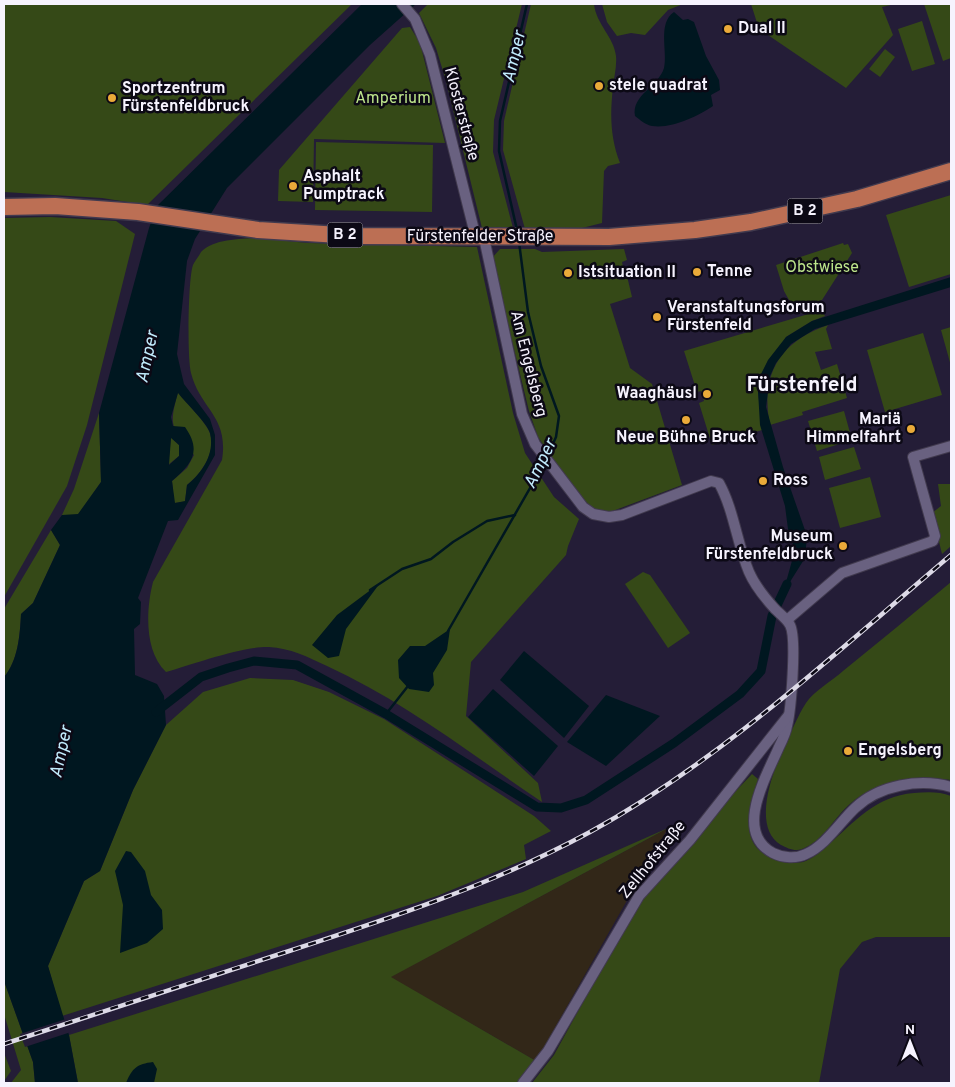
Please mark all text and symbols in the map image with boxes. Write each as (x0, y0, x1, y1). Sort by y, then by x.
place label: Dual II (738, 19, 786, 39)
marker: Dual II (722, 23, 734, 35)
water label: Amper (498, 27, 533, 85)
street label: Klosterstraße (439, 65, 483, 163)
place label: stele quadrat (609, 76, 708, 96)
place label: Sportzentrum Fürstenfeldbruck (122, 79, 249, 117)
marker: stele quadrat (593, 80, 605, 92)
park label: Amperium (355, 89, 431, 109)
marker: Sportzentrum Fürstenfeldbruck (106, 92, 118, 104)
place label: Asphalt Pumptrack (303, 167, 385, 205)
marker: Asphalt Pumptrack (287, 180, 299, 192)
road number: B 2 (788, 198, 822, 224)
road number: B 2 (328, 222, 362, 248)
street label: Fürstenfelder Straße (407, 227, 553, 247)
park label: Obstwiese (785, 258, 859, 278)
place label: Tenne (707, 262, 752, 282)
place label: Istsituation II (578, 263, 676, 283)
marker: Tenne (691, 266, 703, 278)
marker: Istsituation II (562, 267, 574, 279)
place label: Veranstaltungsforum Fürstenfeld (667, 298, 825, 336)
street label: Am Engelsberg (505, 309, 551, 419)
marker: Veranstaltungsforum Fürstenfeld (651, 311, 663, 323)
water label: Amper (131, 327, 165, 385)
district label: Fürstenfeld (746, 372, 858, 399)
place label: Waaghäusl (617, 384, 697, 404)
marker: Waaghäusl (701, 388, 713, 400)
place label: Mariä Himmelfahrt (806, 410, 901, 448)
marker: Neue Bühne Bruck (680, 414, 692, 426)
marker: Mariä Himmelfahrt (905, 423, 917, 435)
place label: Neue Bühne Bruck (616, 428, 756, 448)
water label: Amper (519, 433, 564, 493)
place label: Ross (773, 471, 808, 491)
marker: Ross (757, 475, 769, 487)
place label: Museum Fürstenfeldbruck (706, 527, 833, 565)
marker: Museum Fürstenfeldbruck (837, 540, 849, 552)
water label: Amper (45, 722, 79, 780)
place label: Engelsberg (858, 741, 942, 761)
marker: Engelsberg (842, 745, 854, 757)
street label: Zellhofstraße (615, 817, 691, 903)
north arrow (885, 1017, 935, 1067)
text: N (905, 1022, 915, 1039)

